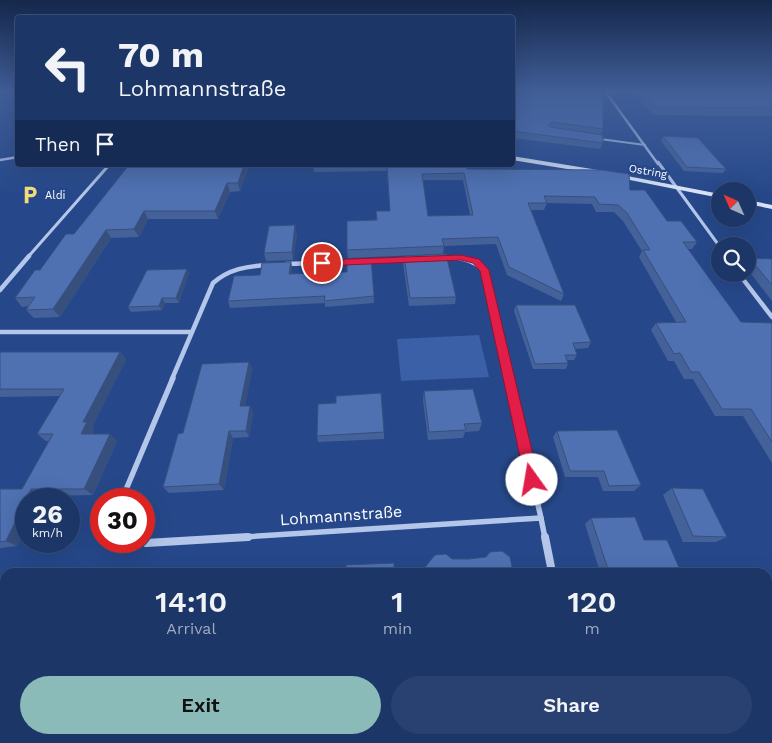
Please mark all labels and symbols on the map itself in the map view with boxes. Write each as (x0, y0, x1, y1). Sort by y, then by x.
street label: Ostring (628, 162, 668, 181)
north arrow (711, 182, 756, 228)
parking icon: Aldi (19, 184, 41, 206)
place label: Aldi (45, 189, 66, 202)
pin (301, 242, 343, 284)
position arrow (505, 453, 557, 505)
speed limit sign: 30 (90, 488, 155, 553)
street label: Lohmannstraße (279, 502, 403, 529)

